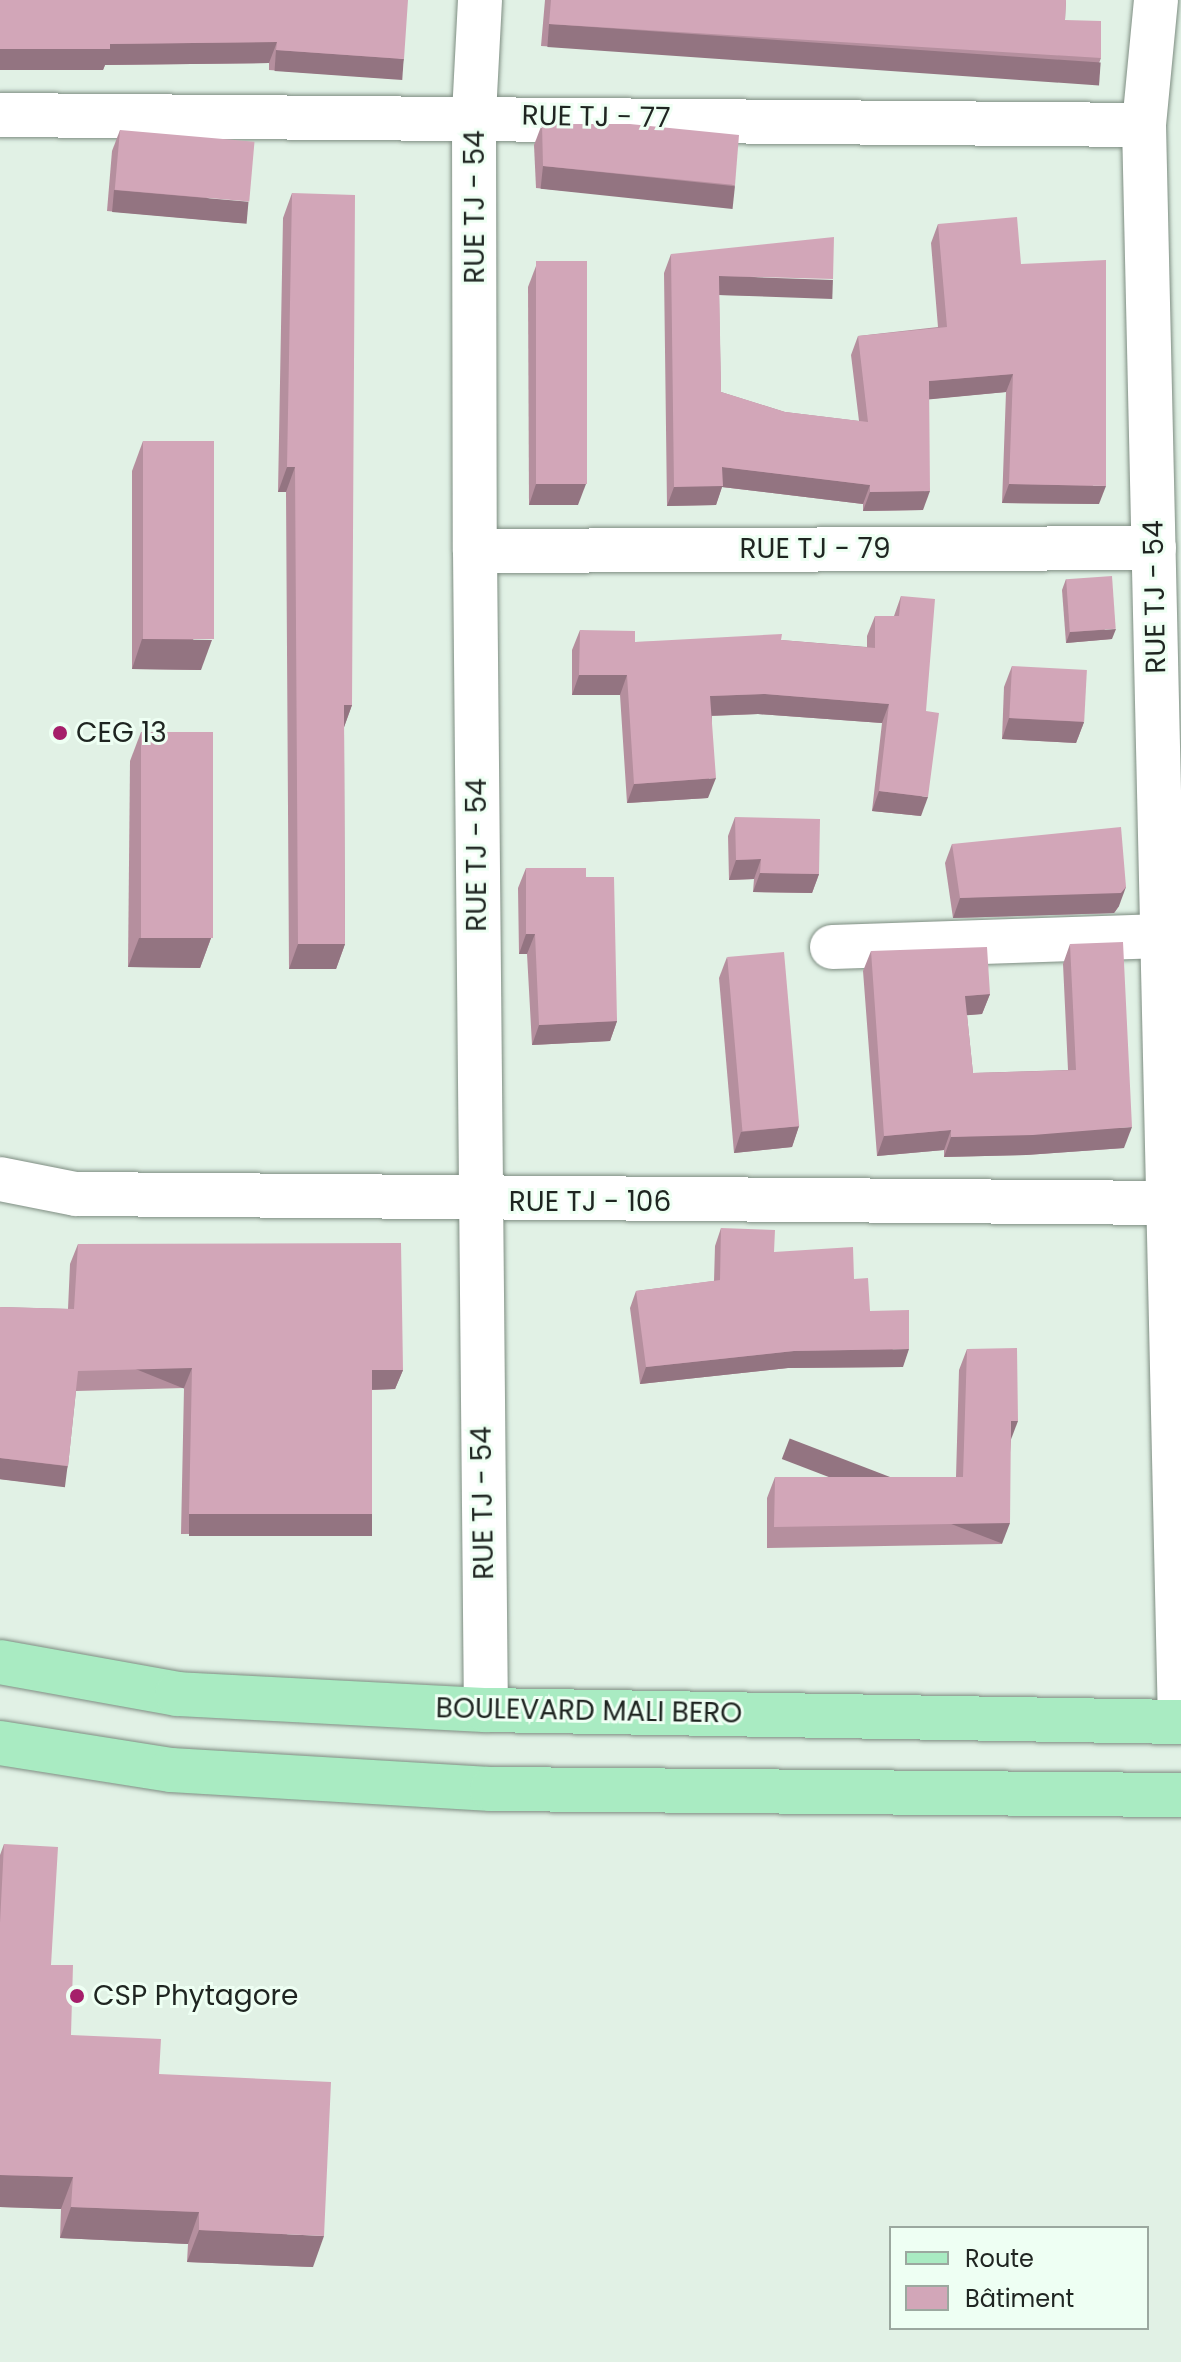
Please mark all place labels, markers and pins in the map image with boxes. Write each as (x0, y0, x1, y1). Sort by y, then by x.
place label: CEG 13 (76, 716, 167, 750)
marker: CEG 13 (51, 724, 69, 742)
place label: CSP Phytagore (93, 1979, 298, 2013)
marker: CSP Phytagore (68, 1987, 86, 2005)

